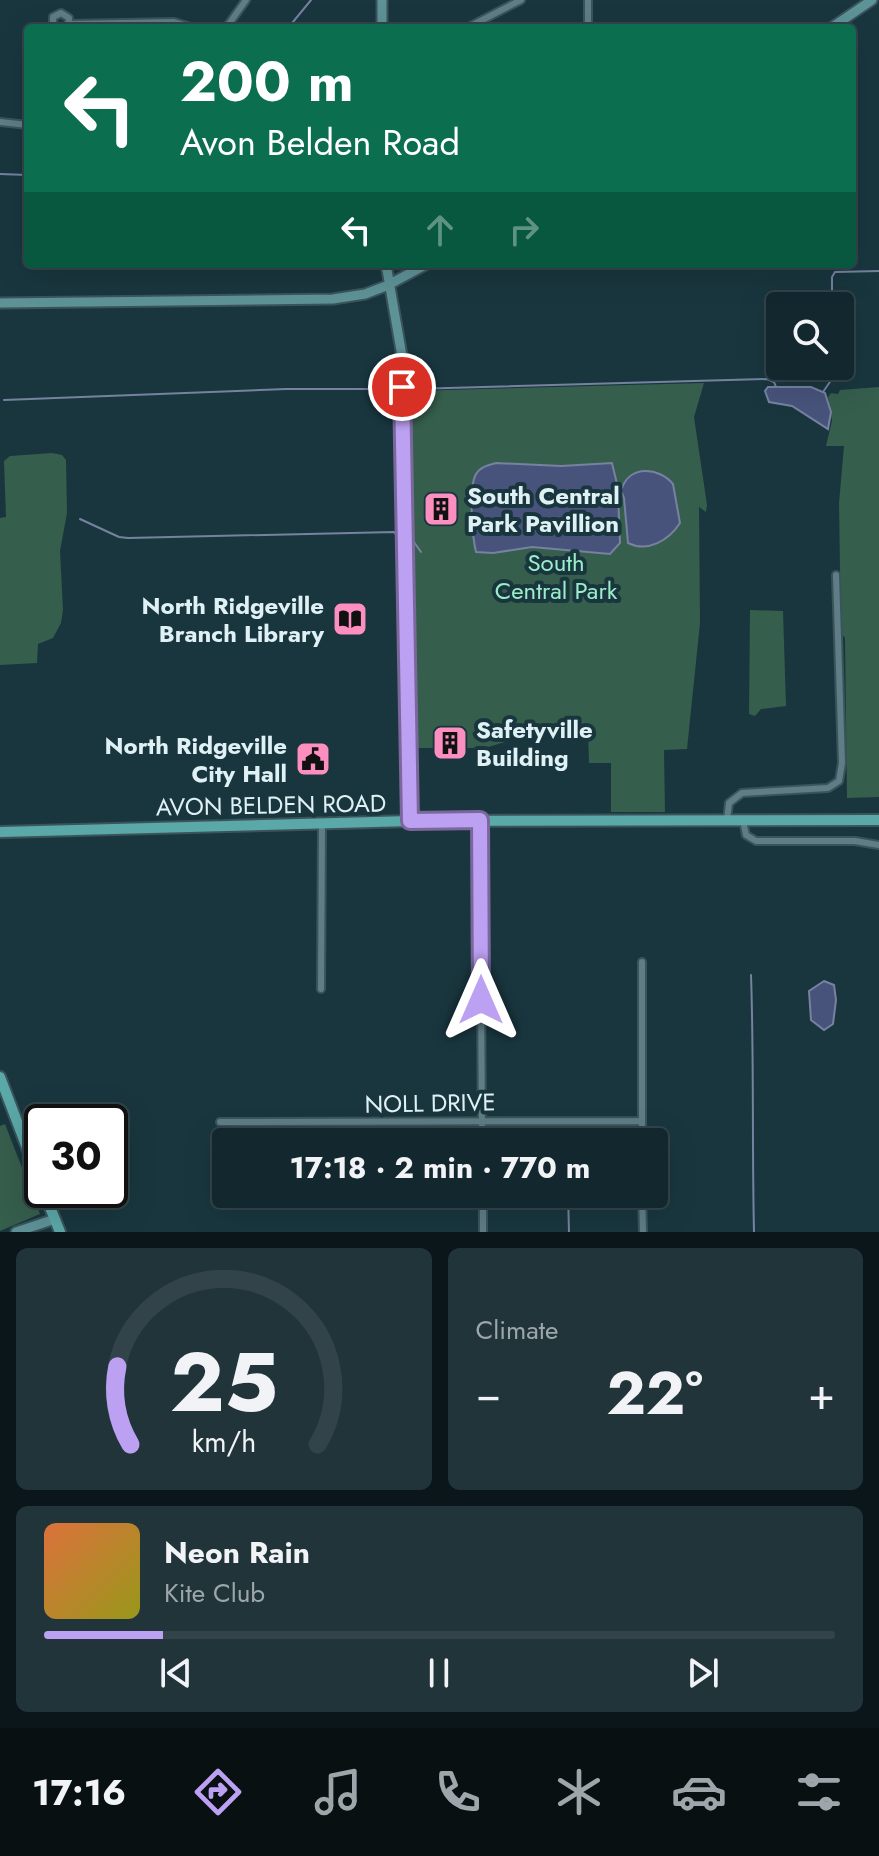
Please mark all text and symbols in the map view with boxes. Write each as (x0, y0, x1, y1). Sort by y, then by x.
text: 200 m (180, 41, 354, 122)
icon: left (48, 56, 152, 160)
text: Avon Belden Road (180, 116, 460, 168)
icon: left (334, 208, 378, 252)
icon: ahead (418, 208, 462, 252)
icon: right (502, 208, 546, 252)
map controls (766, 292, 854, 380)
button: search (766, 292, 854, 380)
pin (368, 353, 436, 421)
icon: arrive (380, 365, 424, 409)
place label: South Central Park Pavillion (467, 478, 620, 541)
building icon: South Central Park Pavillion (422, 490, 460, 528)
park label: South Central Park (495, 545, 618, 608)
place label: North Ridgeville Branch Library (141, 588, 324, 651)
library icon: North Ridgeville Branch Library (331, 600, 369, 638)
place label: Safetyville Building (476, 712, 593, 775)
building icon: Safetyville Building (431, 724, 469, 762)
place label: North Ridgeville City Hall (104, 728, 287, 791)
public building icon: North Ridgeville City Hall (294, 740, 332, 778)
street label: AVON BELDEN ROAD (156, 785, 386, 825)
position arrow (439, 958, 523, 1042)
street label: NOLL DRIVE (364, 1084, 496, 1122)
speed limit sign: 30 (24, 1104, 128, 1208)
text: 17:18 · 2 min · 770 m (290, 1146, 590, 1189)
text: Climate (476, 1311, 558, 1349)
text: 25 (170, 1322, 278, 1442)
text: 22° (606, 1350, 703, 1437)
text: − (476, 1362, 501, 1426)
text: + (808, 1362, 835, 1426)
text: km/h (191, 1421, 256, 1463)
text: Neon Rain (164, 1531, 310, 1574)
text: Kite Club (164, 1574, 265, 1612)
icon: previous (154, 1651, 198, 1695)
icon: pause (417, 1651, 461, 1695)
icon: next (681, 1651, 725, 1695)
icon: directions (190, 1764, 246, 1820)
icon: music (310, 1764, 366, 1820)
icon: phone (430, 1764, 486, 1820)
icon: climate (551, 1764, 607, 1820)
icon: car (671, 1764, 727, 1820)
icon: filters (791, 1764, 847, 1820)
text: 17:16 (32, 1766, 126, 1818)

